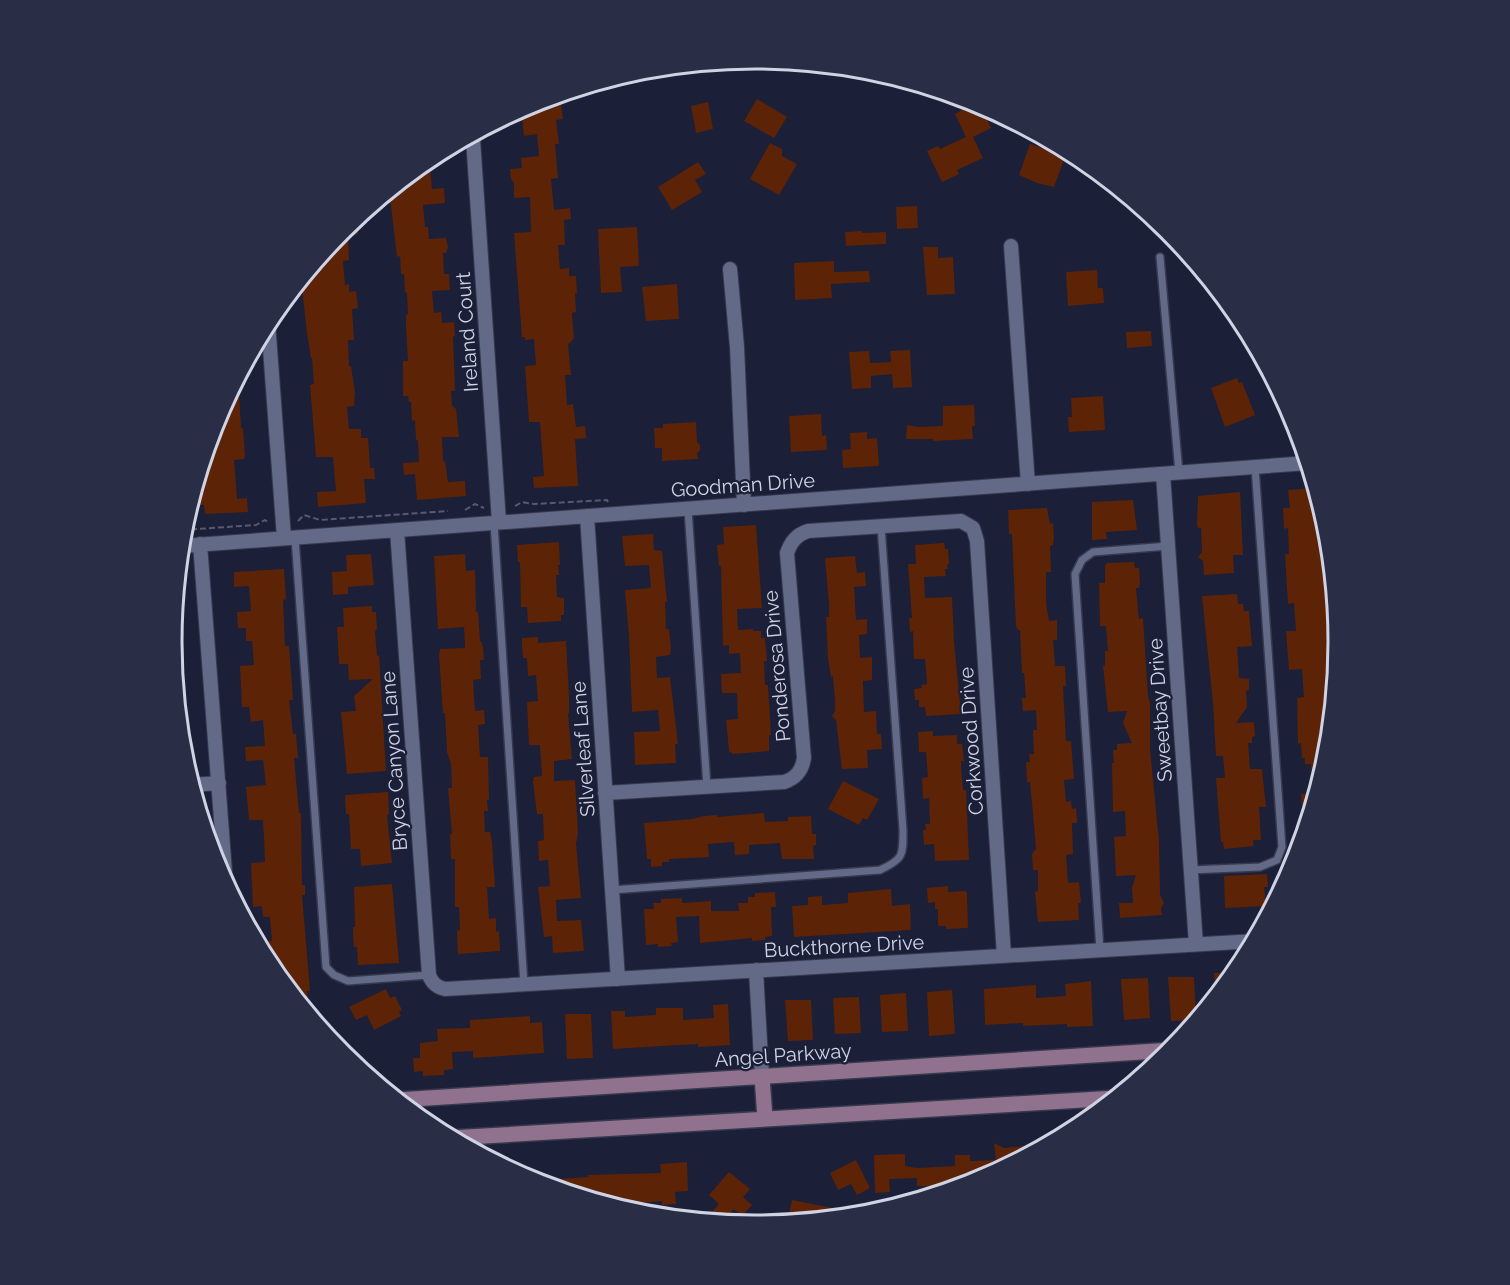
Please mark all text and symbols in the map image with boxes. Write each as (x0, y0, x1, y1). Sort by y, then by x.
street label: Ireland Court (451, 271, 483, 393)
street label: Goodman Drive (670, 468, 816, 502)
street label: Ponderosa Drive (758, 589, 796, 743)
street label: Sweetbay Drive (1143, 637, 1177, 783)
street label: Corkwood Drive (954, 666, 988, 816)
street label: Bryce Canyon Lane (376, 670, 412, 851)
street label: Silverleaf Lane (566, 680, 600, 818)
street label: Buckthorne Drive (763, 930, 925, 962)
street label: Angel Parkway (714, 1038, 853, 1072)

